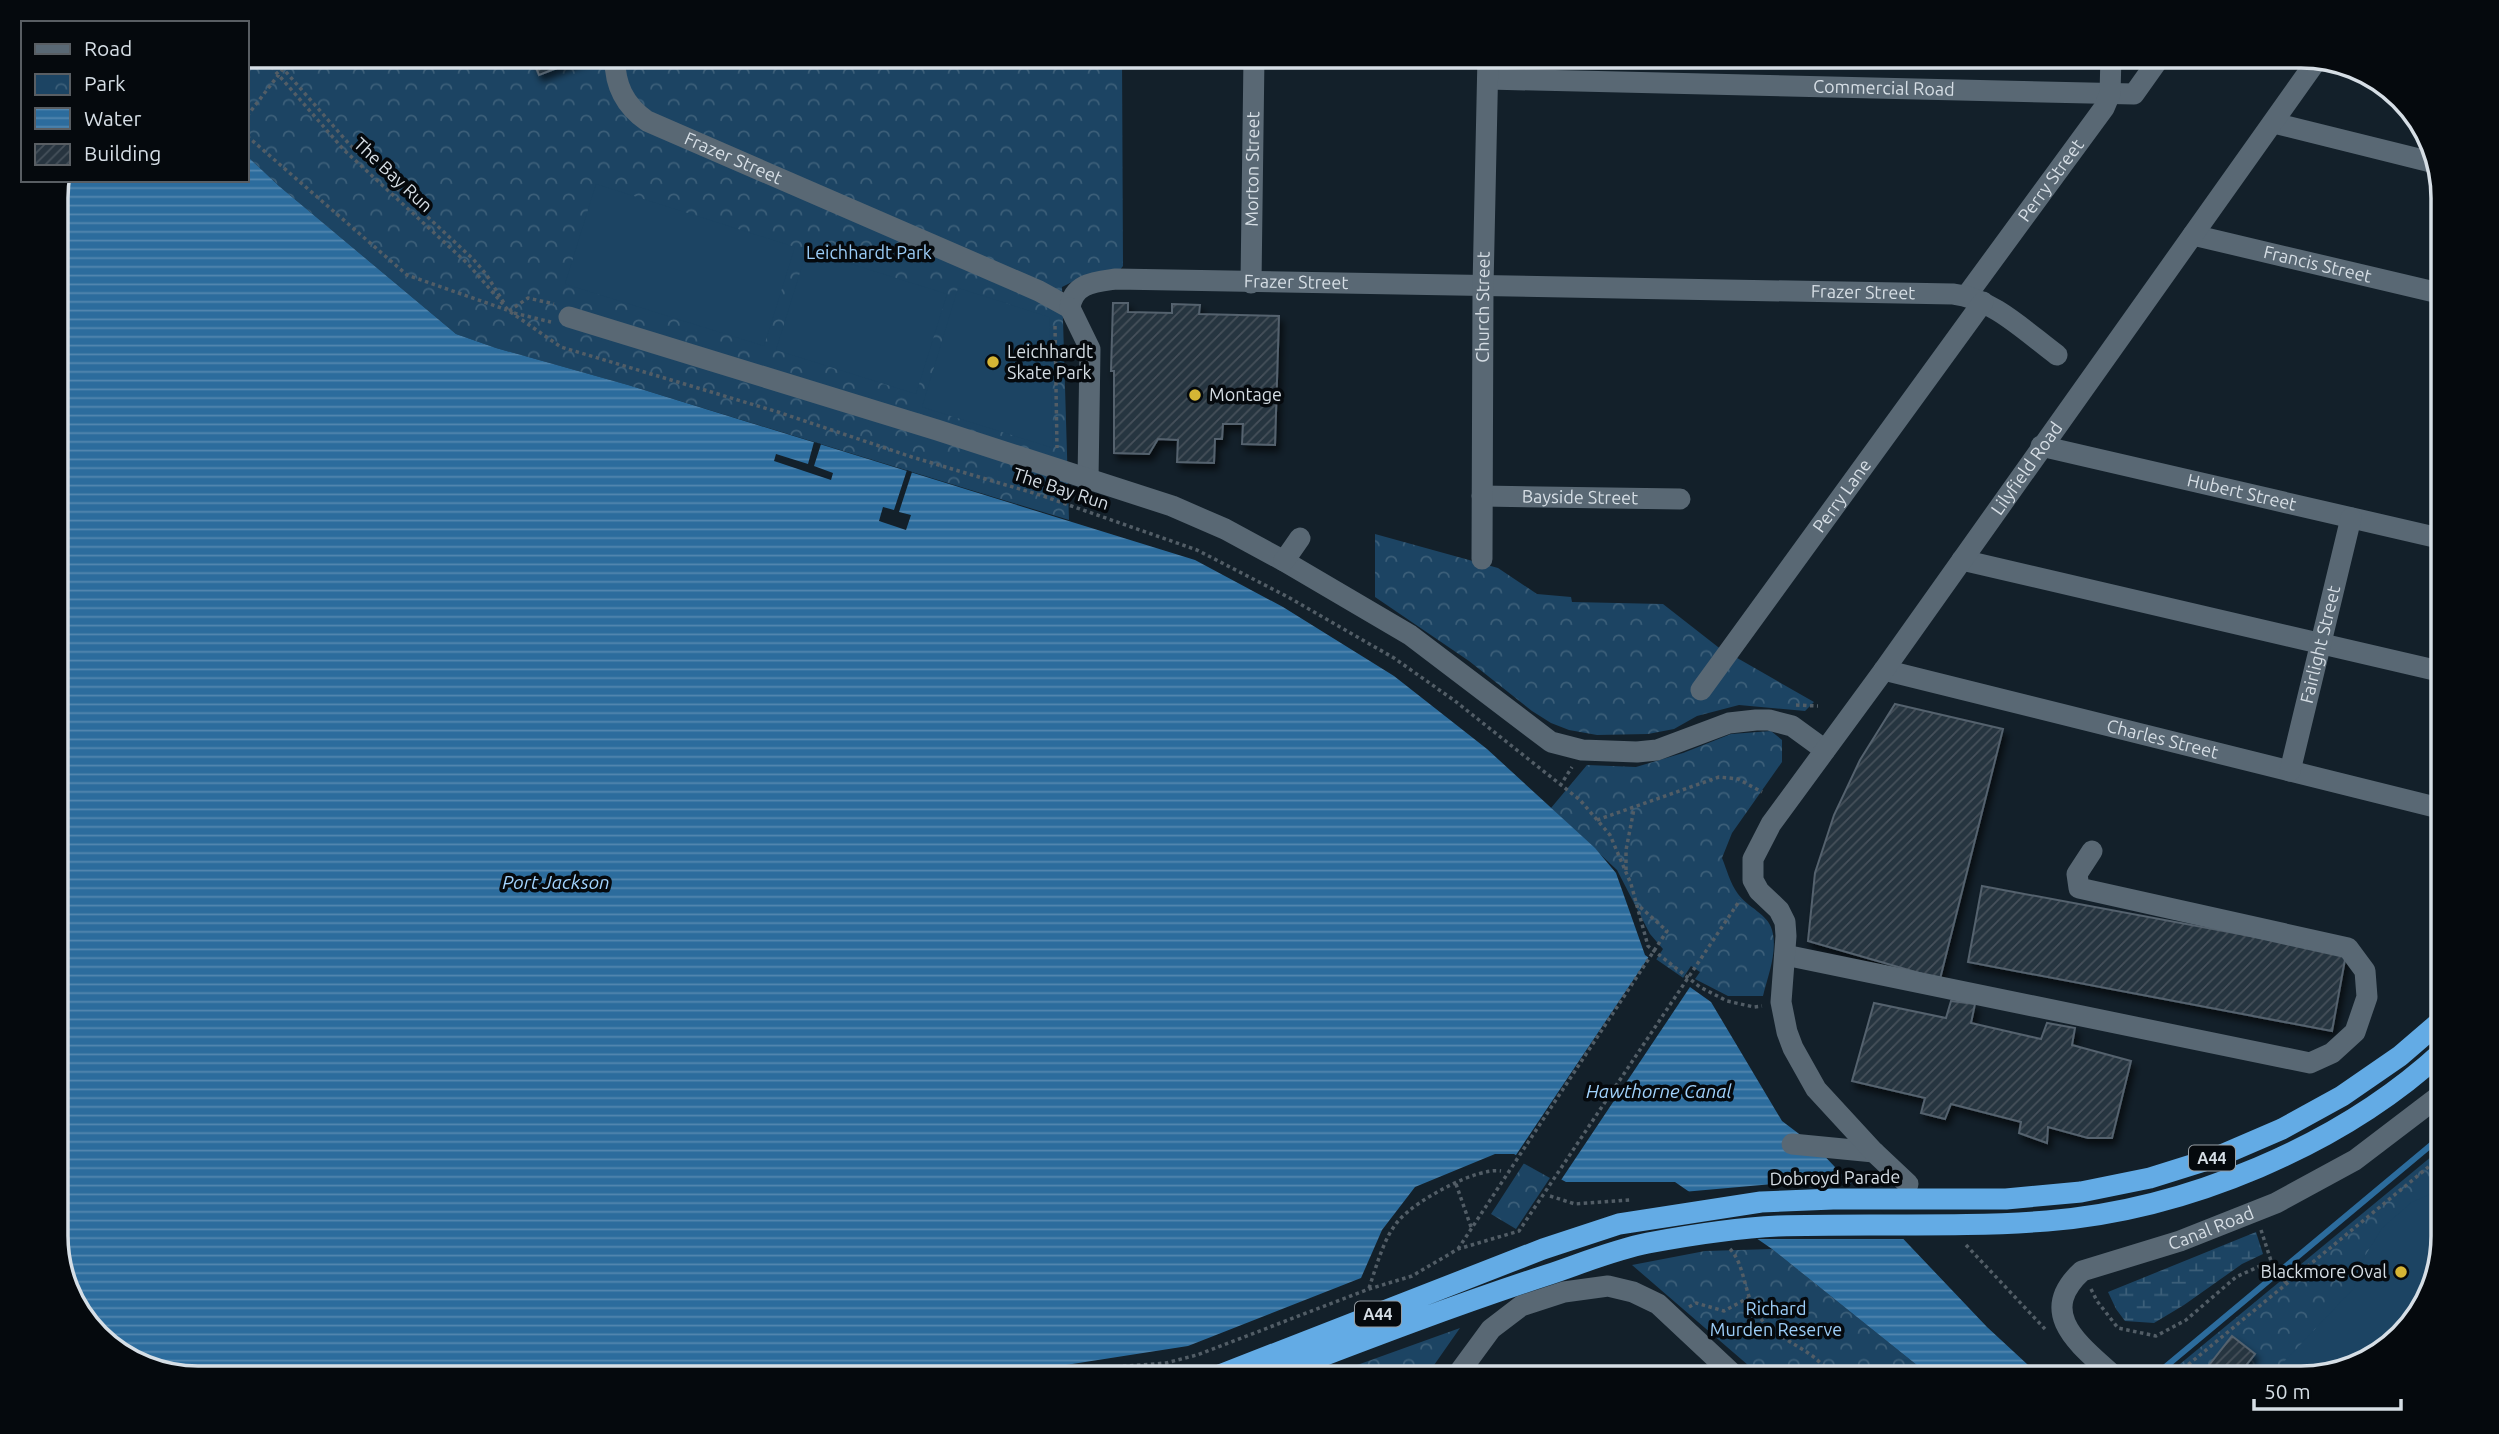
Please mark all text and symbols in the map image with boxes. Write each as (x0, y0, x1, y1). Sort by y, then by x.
legend (21, 21, 248, 182)
text: Road (84, 36, 132, 60)
text: Park (84, 71, 126, 95)
street label: Commercial Road (1813, 76, 1955, 99)
text: Water (84, 106, 142, 130)
street label: Morton Street (1241, 111, 1262, 227)
street label: Frazer Street (682, 128, 786, 187)
street label: The Bay Run (350, 133, 437, 216)
street label: Perry Street (2013, 135, 2087, 225)
text: Building (84, 141, 161, 165)
street label: Francis Street (2262, 241, 2374, 286)
park label: Leichhardt Park (806, 242, 932, 262)
street label: Church Street (1472, 251, 1493, 363)
street label: Frazer Street (1244, 270, 1349, 292)
street label: Frazer Street (1811, 280, 1915, 302)
place label: Leichhardt Skate Park (1007, 341, 1093, 382)
marker: Leichhardt Skate Park (985, 354, 1001, 370)
place label: Montage (1209, 384, 1282, 404)
marker: Montage (1187, 387, 1203, 403)
street label: Lilyfield Road (1986, 418, 2066, 518)
street label: Perry Lane (1808, 455, 1875, 536)
street label: The Bay Run (1011, 463, 1112, 513)
street label: Hubert Street (2185, 469, 2299, 514)
street label: Bayside Street (1522, 486, 1638, 507)
street label: Fairlight Street (2296, 583, 2343, 705)
street label: Charles Street (2105, 715, 2221, 762)
water label: Port Jackson (502, 871, 610, 893)
water label: Hawthorne Canal (1586, 1080, 1733, 1102)
road number: A44 (2189, 1146, 2235, 1170)
street label: Dobroyd Parade (1769, 1166, 1901, 1188)
street label: Canal Road (2166, 1202, 2256, 1253)
place label: Blackmore Oval (2260, 1261, 2387, 1281)
marker: Blackmore Oval (2393, 1264, 2409, 1280)
park label: Richard Murden Reserve (1710, 1298, 1842, 1339)
road number: A44 (1355, 1302, 1401, 1326)
scale bar (2254, 1368, 2401, 1412)
text: 50 m (2264, 1379, 2311, 1403)

